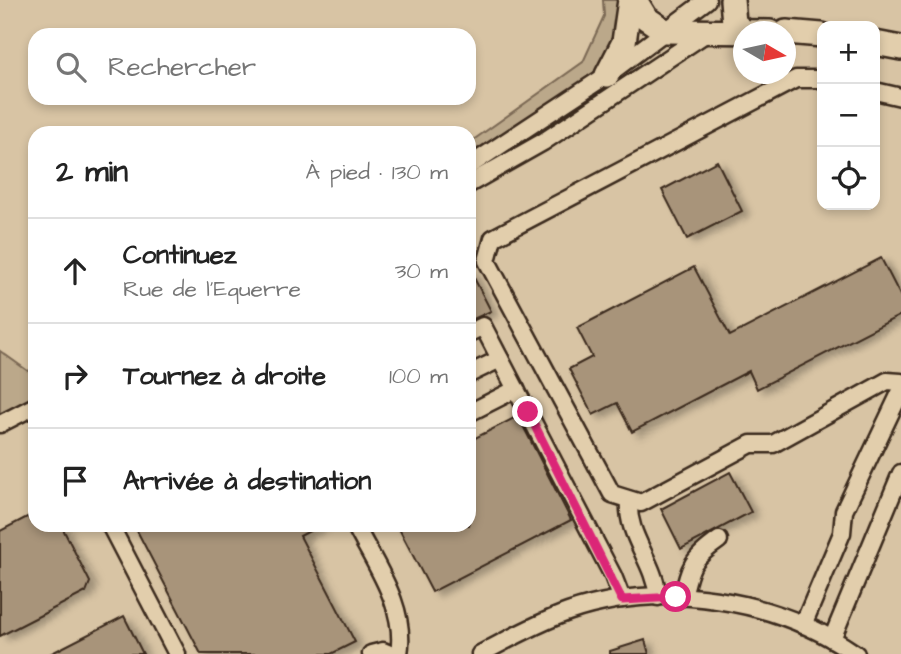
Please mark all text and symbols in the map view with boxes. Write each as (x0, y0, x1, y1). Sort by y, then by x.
north arrow (733, 21, 796, 84)
map controls (817, 21, 880, 210)
button: + (817, 21, 880, 84)
search box (28, 28, 476, 105)
icon: search (52, 48, 90, 86)
text: Rechercher (108, 49, 256, 85)
button: − (817, 84, 880, 147)
button: locate (817, 147, 880, 210)
text: 2 min (56, 151, 128, 193)
text: À pied · 130 m (306, 156, 448, 188)
text: Continuez (123, 237, 237, 273)
icon: ahead (56, 252, 94, 290)
text: 30 m (395, 255, 448, 287)
text: Rue de l'Equerre (123, 273, 301, 305)
icon: right (56, 357, 94, 395)
text: Tournez à droite (123, 358, 326, 394)
text: 100 m (389, 360, 448, 392)
route end (512, 396, 543, 427)
icon: arrive (56, 462, 94, 500)
text: Arrivée à destination (123, 463, 371, 499)
route start (660, 581, 691, 612)

